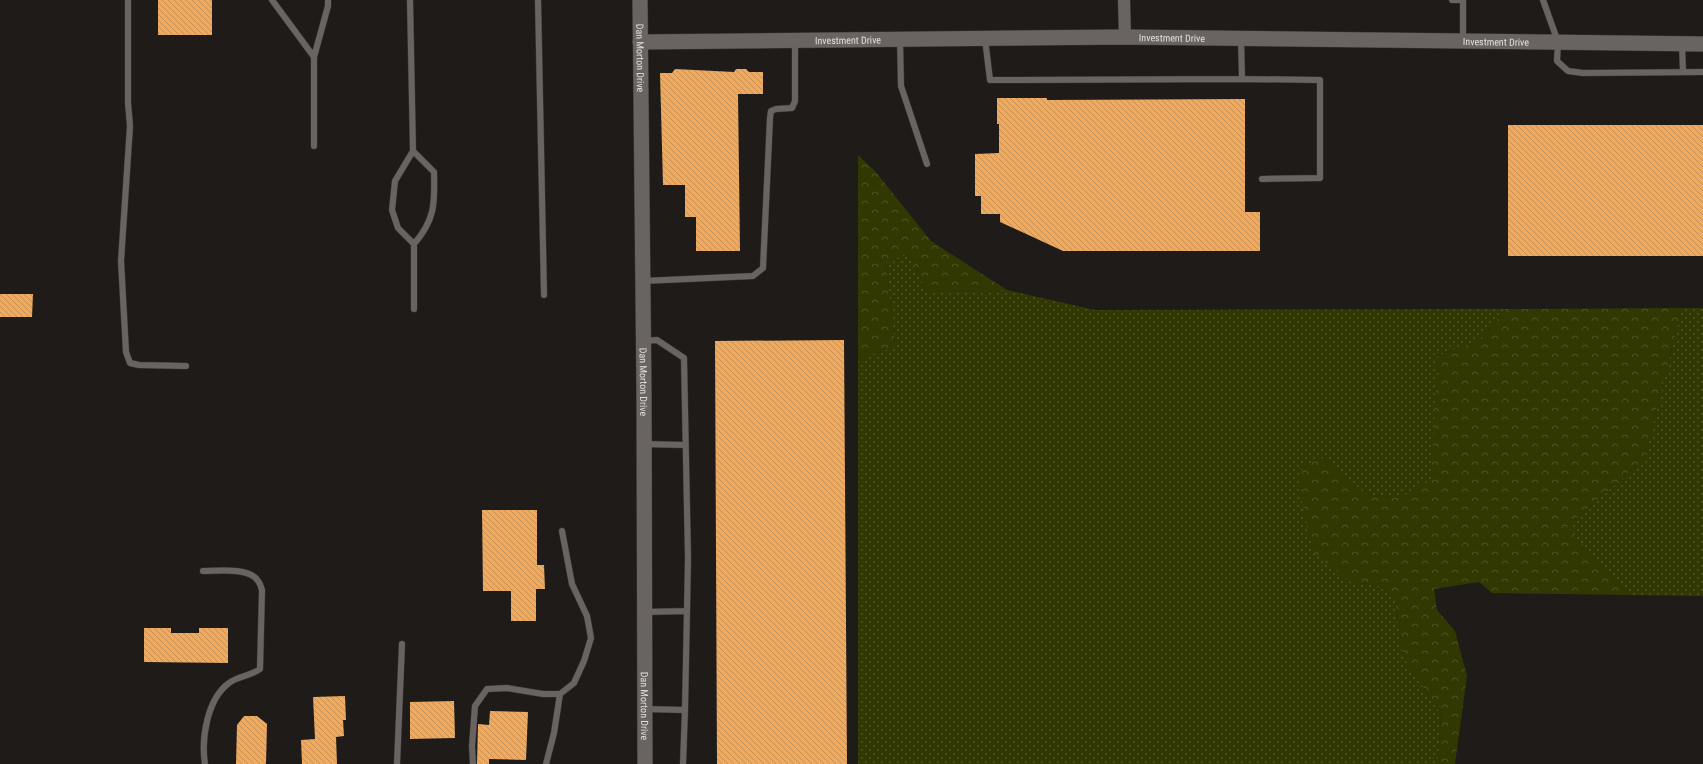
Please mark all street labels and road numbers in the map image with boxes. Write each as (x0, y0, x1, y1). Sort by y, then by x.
street label: Dan Morton Drive (635, 24, 646, 93)
street label: Investment Drive (1139, 32, 1205, 43)
street label: Investment Drive (815, 34, 881, 46)
street label: Investment Drive (1463, 36, 1529, 47)
street label: Dan Morton Drive (638, 348, 650, 417)
street label: Dan Morton Drive (639, 672, 650, 741)

